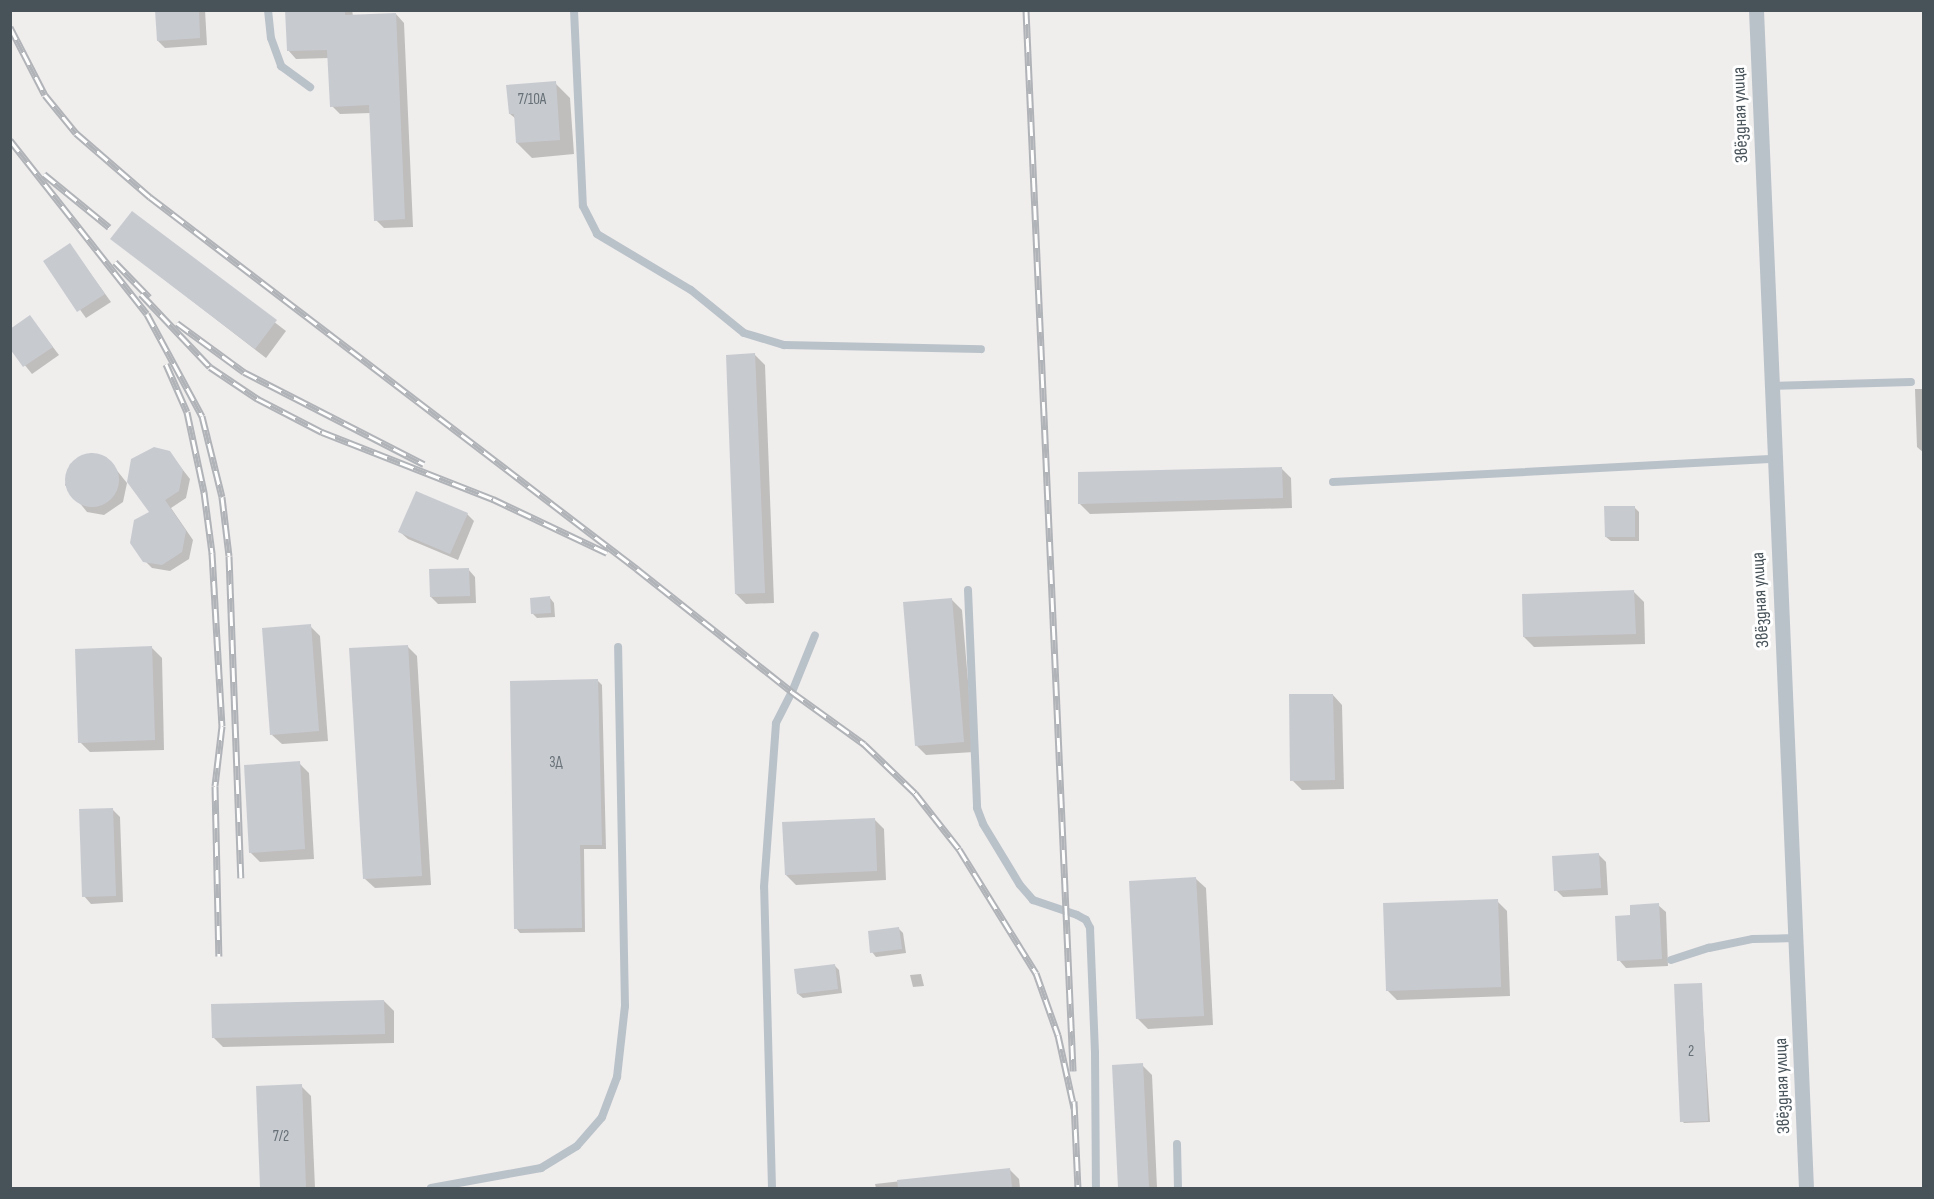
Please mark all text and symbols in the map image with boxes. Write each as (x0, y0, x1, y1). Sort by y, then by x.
street label: Звёздная улица (1729, 67, 1753, 163)
house number: 7/10А (518, 91, 546, 109)
street label: Звёздная улица (1748, 551, 1774, 649)
house number: 3Д (549, 754, 563, 772)
street label: Звёздная улица (1771, 1038, 1795, 1134)
house number: 2 (1688, 1043, 1694, 1061)
house number: 7/2 (273, 1128, 289, 1146)

